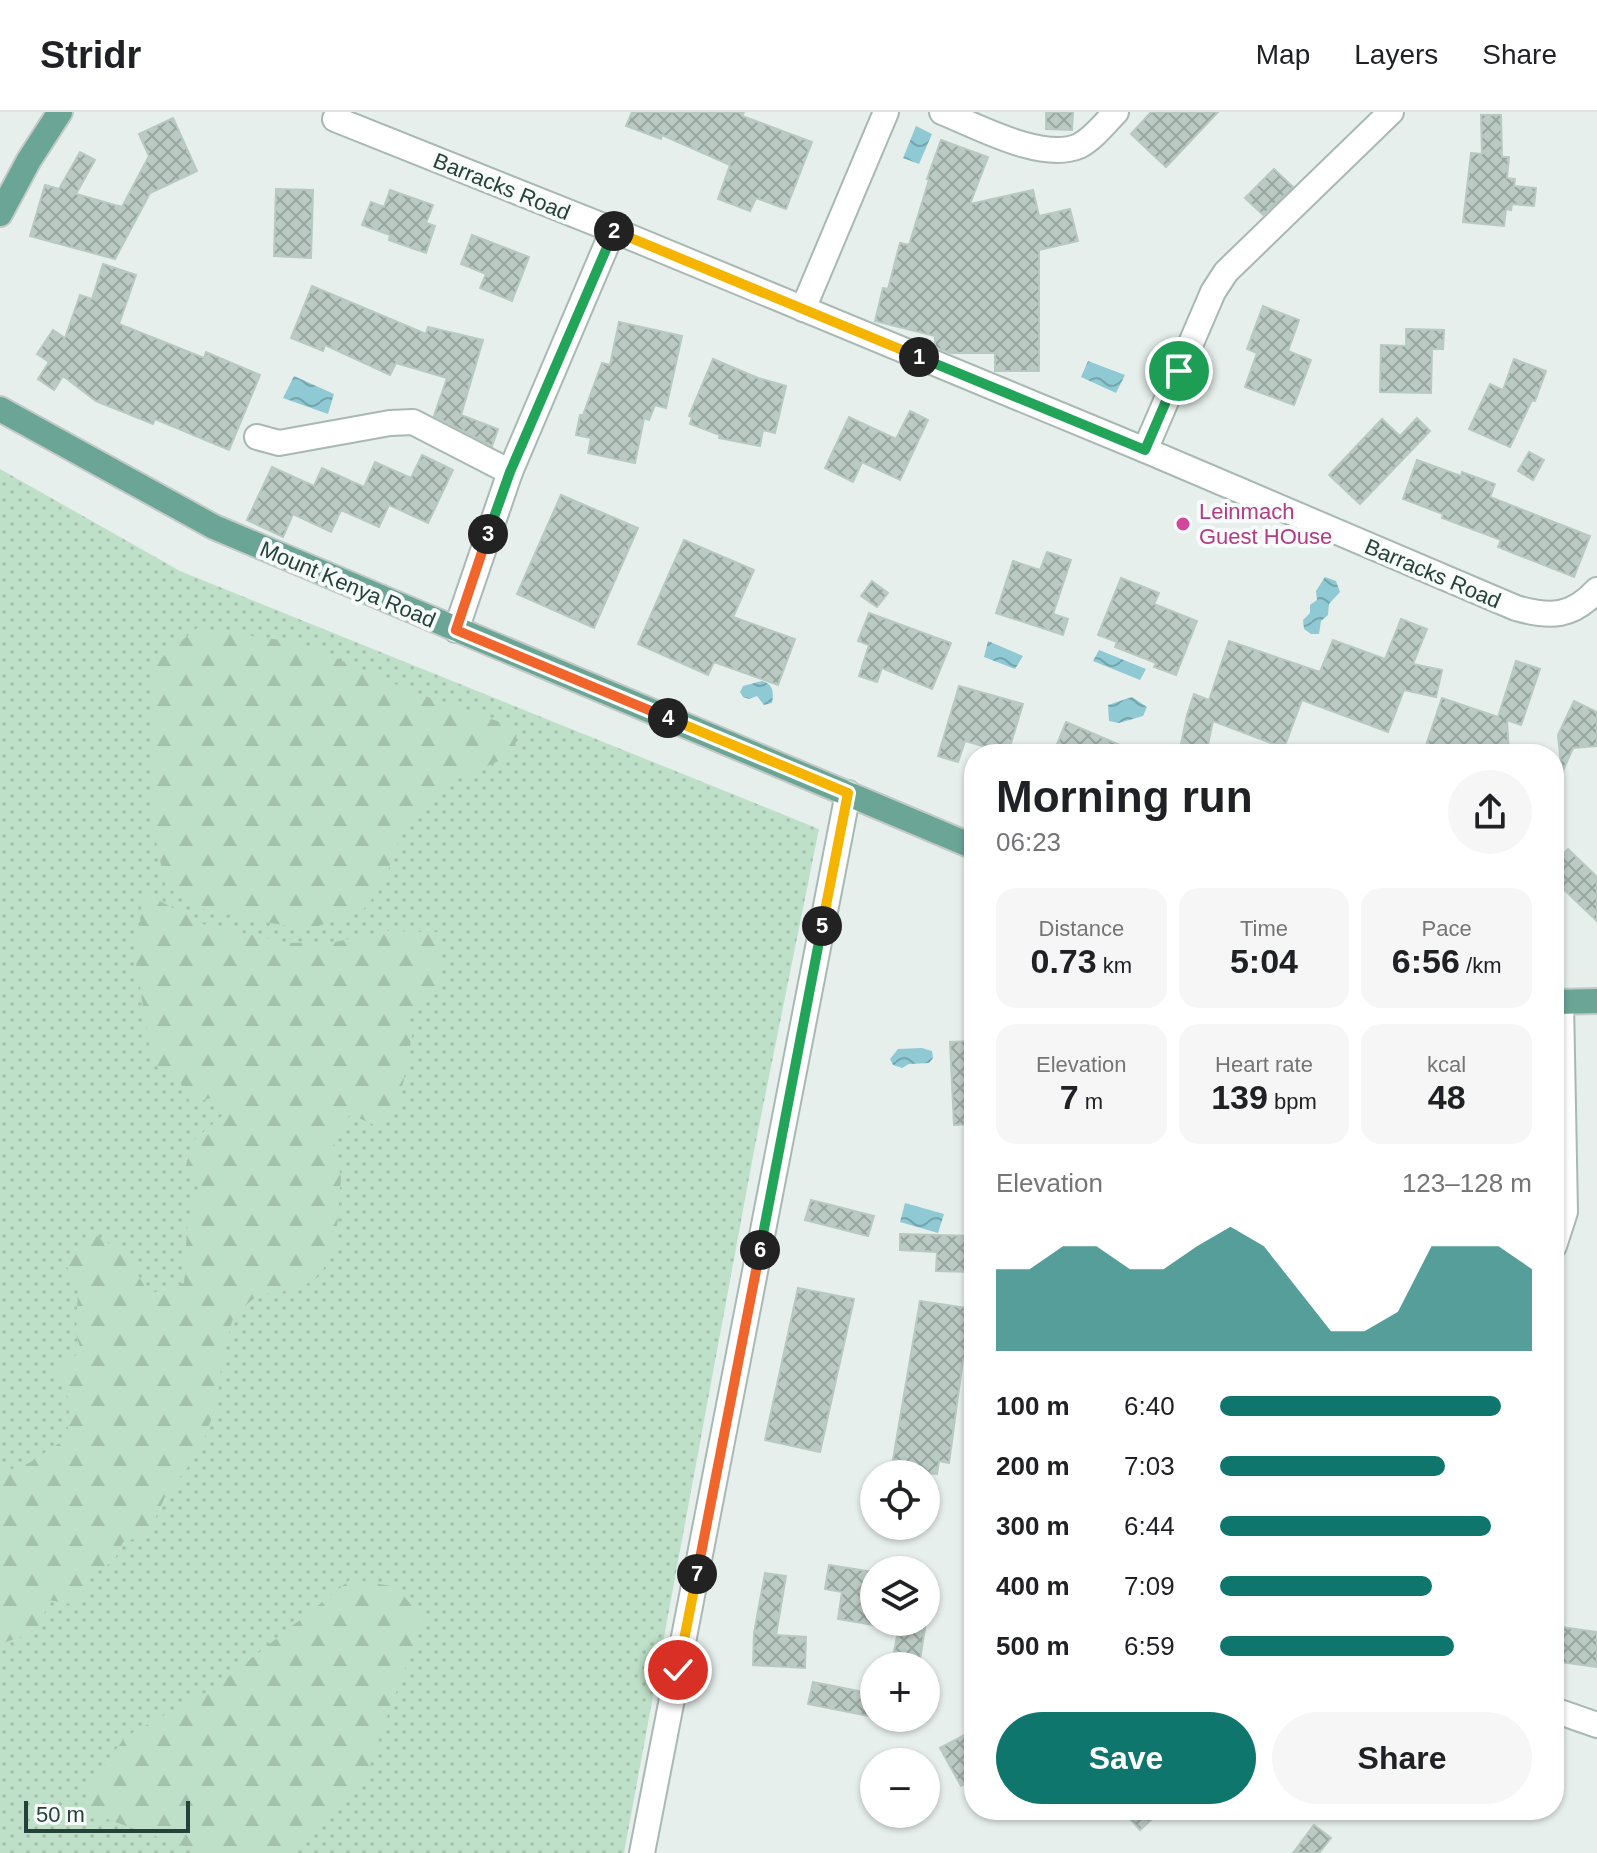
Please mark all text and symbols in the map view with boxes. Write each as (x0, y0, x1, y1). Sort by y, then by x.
text: Stridr (40, 34, 141, 76)
text: Map (1256, 39, 1310, 70)
text: Layers (1354, 39, 1438, 70)
text: Share (1482, 39, 1557, 70)
street label: Barracks Road (430, 148, 574, 225)
pin: 2 (594, 211, 634, 251)
text: 2 (608, 218, 620, 243)
pin: 1 (899, 337, 939, 377)
pin (1145, 337, 1213, 405)
text: 1 (913, 344, 925, 369)
icon: arrive (1157, 349, 1201, 393)
place label: Leinmach Guest HOuse (1199, 499, 1332, 549)
pin: 3 (468, 514, 508, 554)
marker: Leinmach Guest HOuse (1174, 515, 1192, 533)
text: 3 (482, 521, 494, 546)
street label: Barracks Road (1361, 534, 1505, 613)
street label: Mount Kenya Road (256, 536, 439, 633)
pin: 4 (648, 698, 688, 738)
text: 4 (662, 705, 674, 730)
button: share (1448, 770, 1532, 854)
text: Morning run (996, 772, 1253, 821)
text: 06:23 (996, 827, 1061, 857)
pin: 5 (802, 906, 842, 946)
text: 5 (816, 913, 828, 938)
text: Distance (1039, 916, 1124, 941)
text: Time (1240, 916, 1288, 941)
text: Pace (1422, 916, 1472, 941)
text: 0.73 (1031, 942, 1097, 980)
text: 5:04 (1230, 942, 1298, 980)
text: 6:56 (1392, 942, 1460, 980)
text: km (1097, 953, 1132, 978)
text: /km (1460, 953, 1501, 978)
text: Elevation (1036, 1052, 1127, 1077)
text: Heart rate (1215, 1052, 1313, 1077)
text: kcal (1427, 1052, 1466, 1077)
text: 7 (1060, 1078, 1079, 1116)
text: 139 (1211, 1078, 1268, 1116)
text: 48 (1428, 1078, 1466, 1116)
text: m (1079, 1089, 1103, 1114)
text: bpm (1268, 1089, 1317, 1114)
text: Elevation (996, 1168, 1103, 1198)
text: 123–128 m (1402, 1168, 1532, 1198)
pin: 6 (740, 1230, 780, 1270)
text: 6 (754, 1237, 766, 1262)
text: 100 m (996, 1391, 1070, 1421)
text: 6:40 (1124, 1391, 1175, 1421)
text: 200 m (996, 1451, 1070, 1481)
text: 7:03 (1124, 1451, 1175, 1481)
map controls (860, 1460, 940, 1828)
button: locate (860, 1460, 940, 1540)
text: 300 m (996, 1511, 1070, 1541)
text: 6:44 (1124, 1511, 1175, 1541)
pin: 7 (677, 1554, 717, 1594)
button: layers (860, 1556, 940, 1636)
text: 7 (691, 1561, 703, 1586)
text: 400 m (996, 1571, 1070, 1601)
text: 7:09 (1124, 1571, 1175, 1601)
text: 500 m (996, 1631, 1070, 1661)
text: 6:59 (1124, 1631, 1175, 1661)
pin (644, 1636, 712, 1704)
icon: check (656, 1648, 700, 1692)
button: + (860, 1652, 940, 1732)
button: Save (996, 1712, 1256, 1804)
button: Share (1272, 1712, 1532, 1804)
button: − (860, 1748, 940, 1828)
scale bar (24, 1797, 190, 1833)
text: 50 m (36, 1802, 85, 1827)

